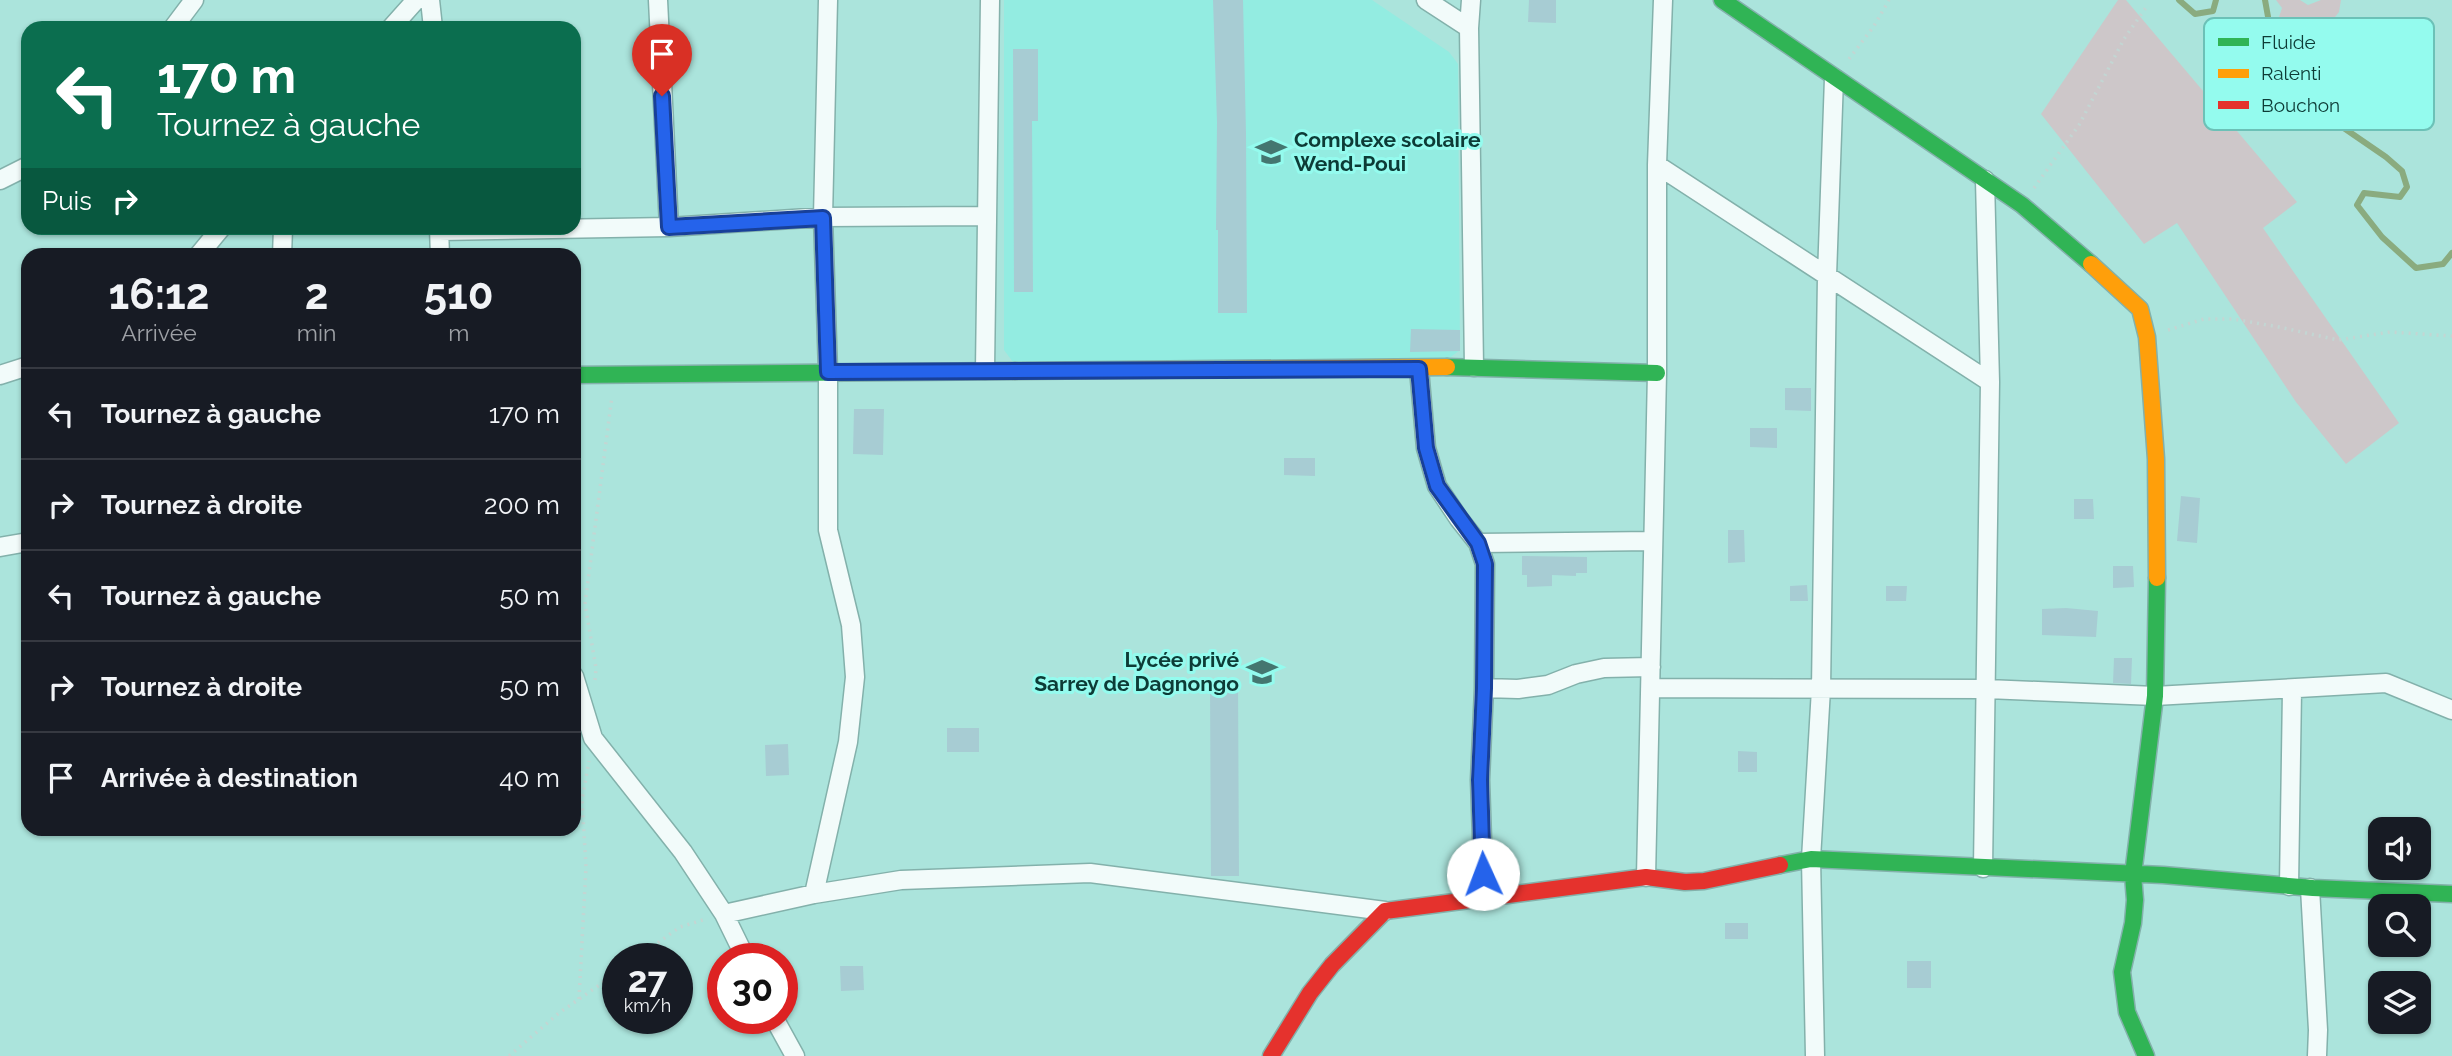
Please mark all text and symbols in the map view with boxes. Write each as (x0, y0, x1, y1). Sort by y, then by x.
legend (2204, 18, 2434, 130)
pin (632, 24, 692, 96)
text: Fluide (2261, 31, 2316, 53)
icon: arrive (643, 35, 681, 73)
text: 170 m (157, 47, 296, 104)
icon: left (42, 49, 133, 140)
text: Ralenti (2261, 62, 2321, 84)
text: Bouchon (2261, 94, 2340, 116)
text: Tournez à gauche (157, 106, 420, 143)
place label: Complexe scolaire Wend-Poui (1294, 127, 1481, 176)
school or university icon: Complexe scolaire Wend-Poui (1254, 135, 1288, 169)
icon: right (106, 182, 144, 220)
text: Puis (42, 186, 92, 216)
text: 16:12 (108, 270, 209, 319)
text: 2 (305, 270, 328, 319)
text: 510 (424, 270, 494, 319)
text: Arrivée (121, 319, 197, 346)
text: min (297, 319, 336, 346)
text: m (448, 319, 469, 346)
icon: left (42, 395, 80, 433)
text: Tournez à gauche (101, 399, 321, 429)
text: 170 m (489, 399, 560, 429)
icon: right (42, 486, 80, 524)
text: Tournez à droite (101, 490, 302, 520)
text: 200 m (484, 490, 560, 520)
icon: left (42, 577, 80, 615)
text: Tournez à gauche (101, 581, 321, 611)
text: 50 m (499, 581, 560, 611)
place label: Lycée privé Sarrey de Dagnongo (1034, 647, 1239, 696)
school or university icon: Lycée privé Sarrey de Dagnongo (1245, 655, 1279, 689)
icon: right (42, 668, 80, 706)
text: Tournez à droite (101, 672, 302, 702)
text: 50 m (499, 672, 560, 702)
icon: arrive (42, 759, 80, 797)
text: Arrivée à destination (101, 763, 358, 793)
text: 40 m (499, 763, 560, 793)
map controls (2368, 817, 2431, 1034)
button: sound (2368, 817, 2431, 880)
position arrow (1446, 837, 1520, 911)
button: search (2368, 894, 2431, 957)
speed limit sign: 30 (707, 943, 798, 1034)
text: 27 (628, 959, 667, 1000)
button: layers (2368, 971, 2431, 1034)
text: km/h (624, 995, 671, 1016)

